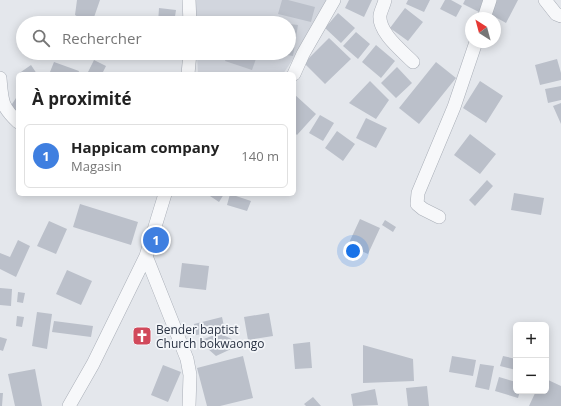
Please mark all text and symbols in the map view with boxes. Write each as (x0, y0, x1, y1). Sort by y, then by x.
north arrow (465, 12, 501, 48)
search box (16, 16, 296, 60)
icon: search (30, 27, 52, 49)
text: Rechercher (62, 28, 142, 48)
text: À proximité (32, 87, 131, 110)
text: Happicam company (71, 137, 219, 157)
text: 1 (42, 147, 50, 165)
text: 140 m (241, 147, 279, 165)
text: Magasin (71, 157, 122, 175)
pin: 1 (143, 225, 169, 255)
your location (343, 241, 363, 261)
place label: Bender baptist Church bokwaongo (156, 321, 265, 352)
map controls (513, 322, 549, 394)
button: + (513, 322, 549, 358)
church icon: Bender baptist Church bokwaongo (131, 325, 153, 347)
button: − (513, 358, 549, 394)

